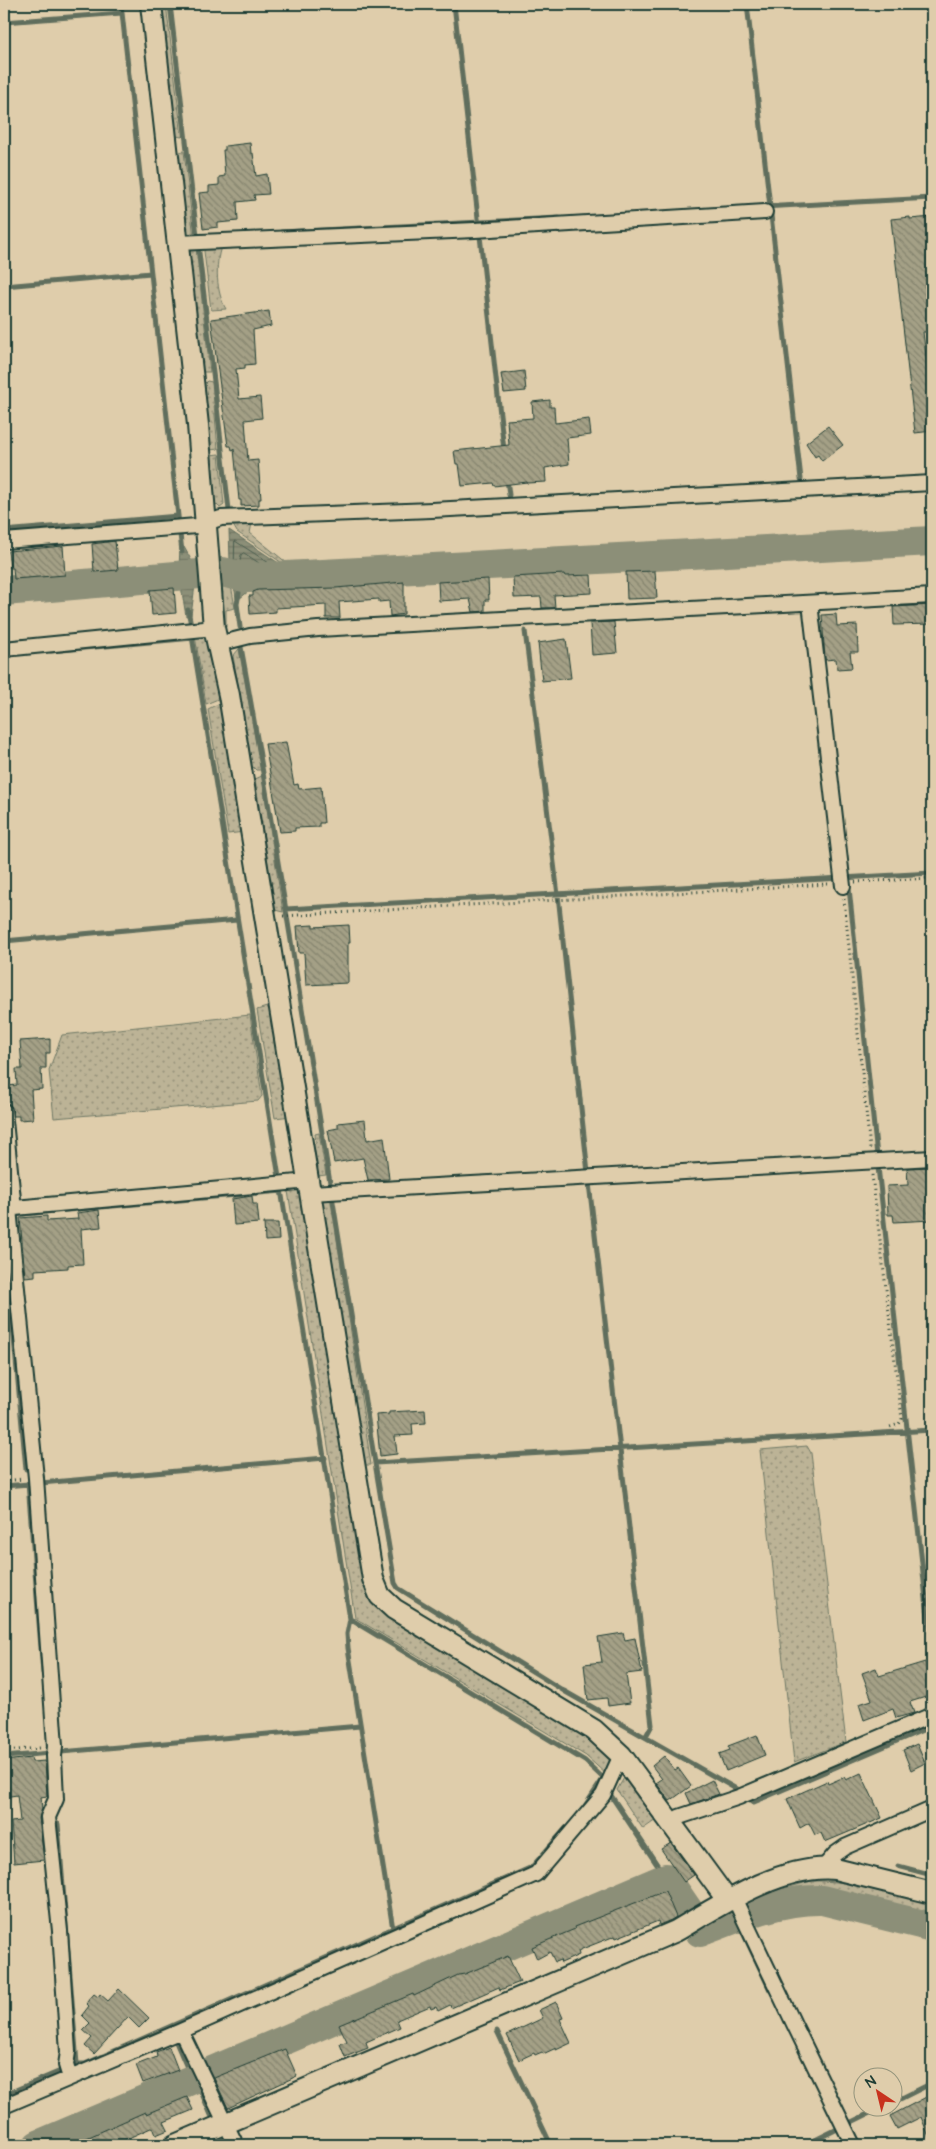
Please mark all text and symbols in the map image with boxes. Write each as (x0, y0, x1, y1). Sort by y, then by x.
north arrow (854, 2066, 904, 2116)
text: N (862, 2071, 881, 2093)

